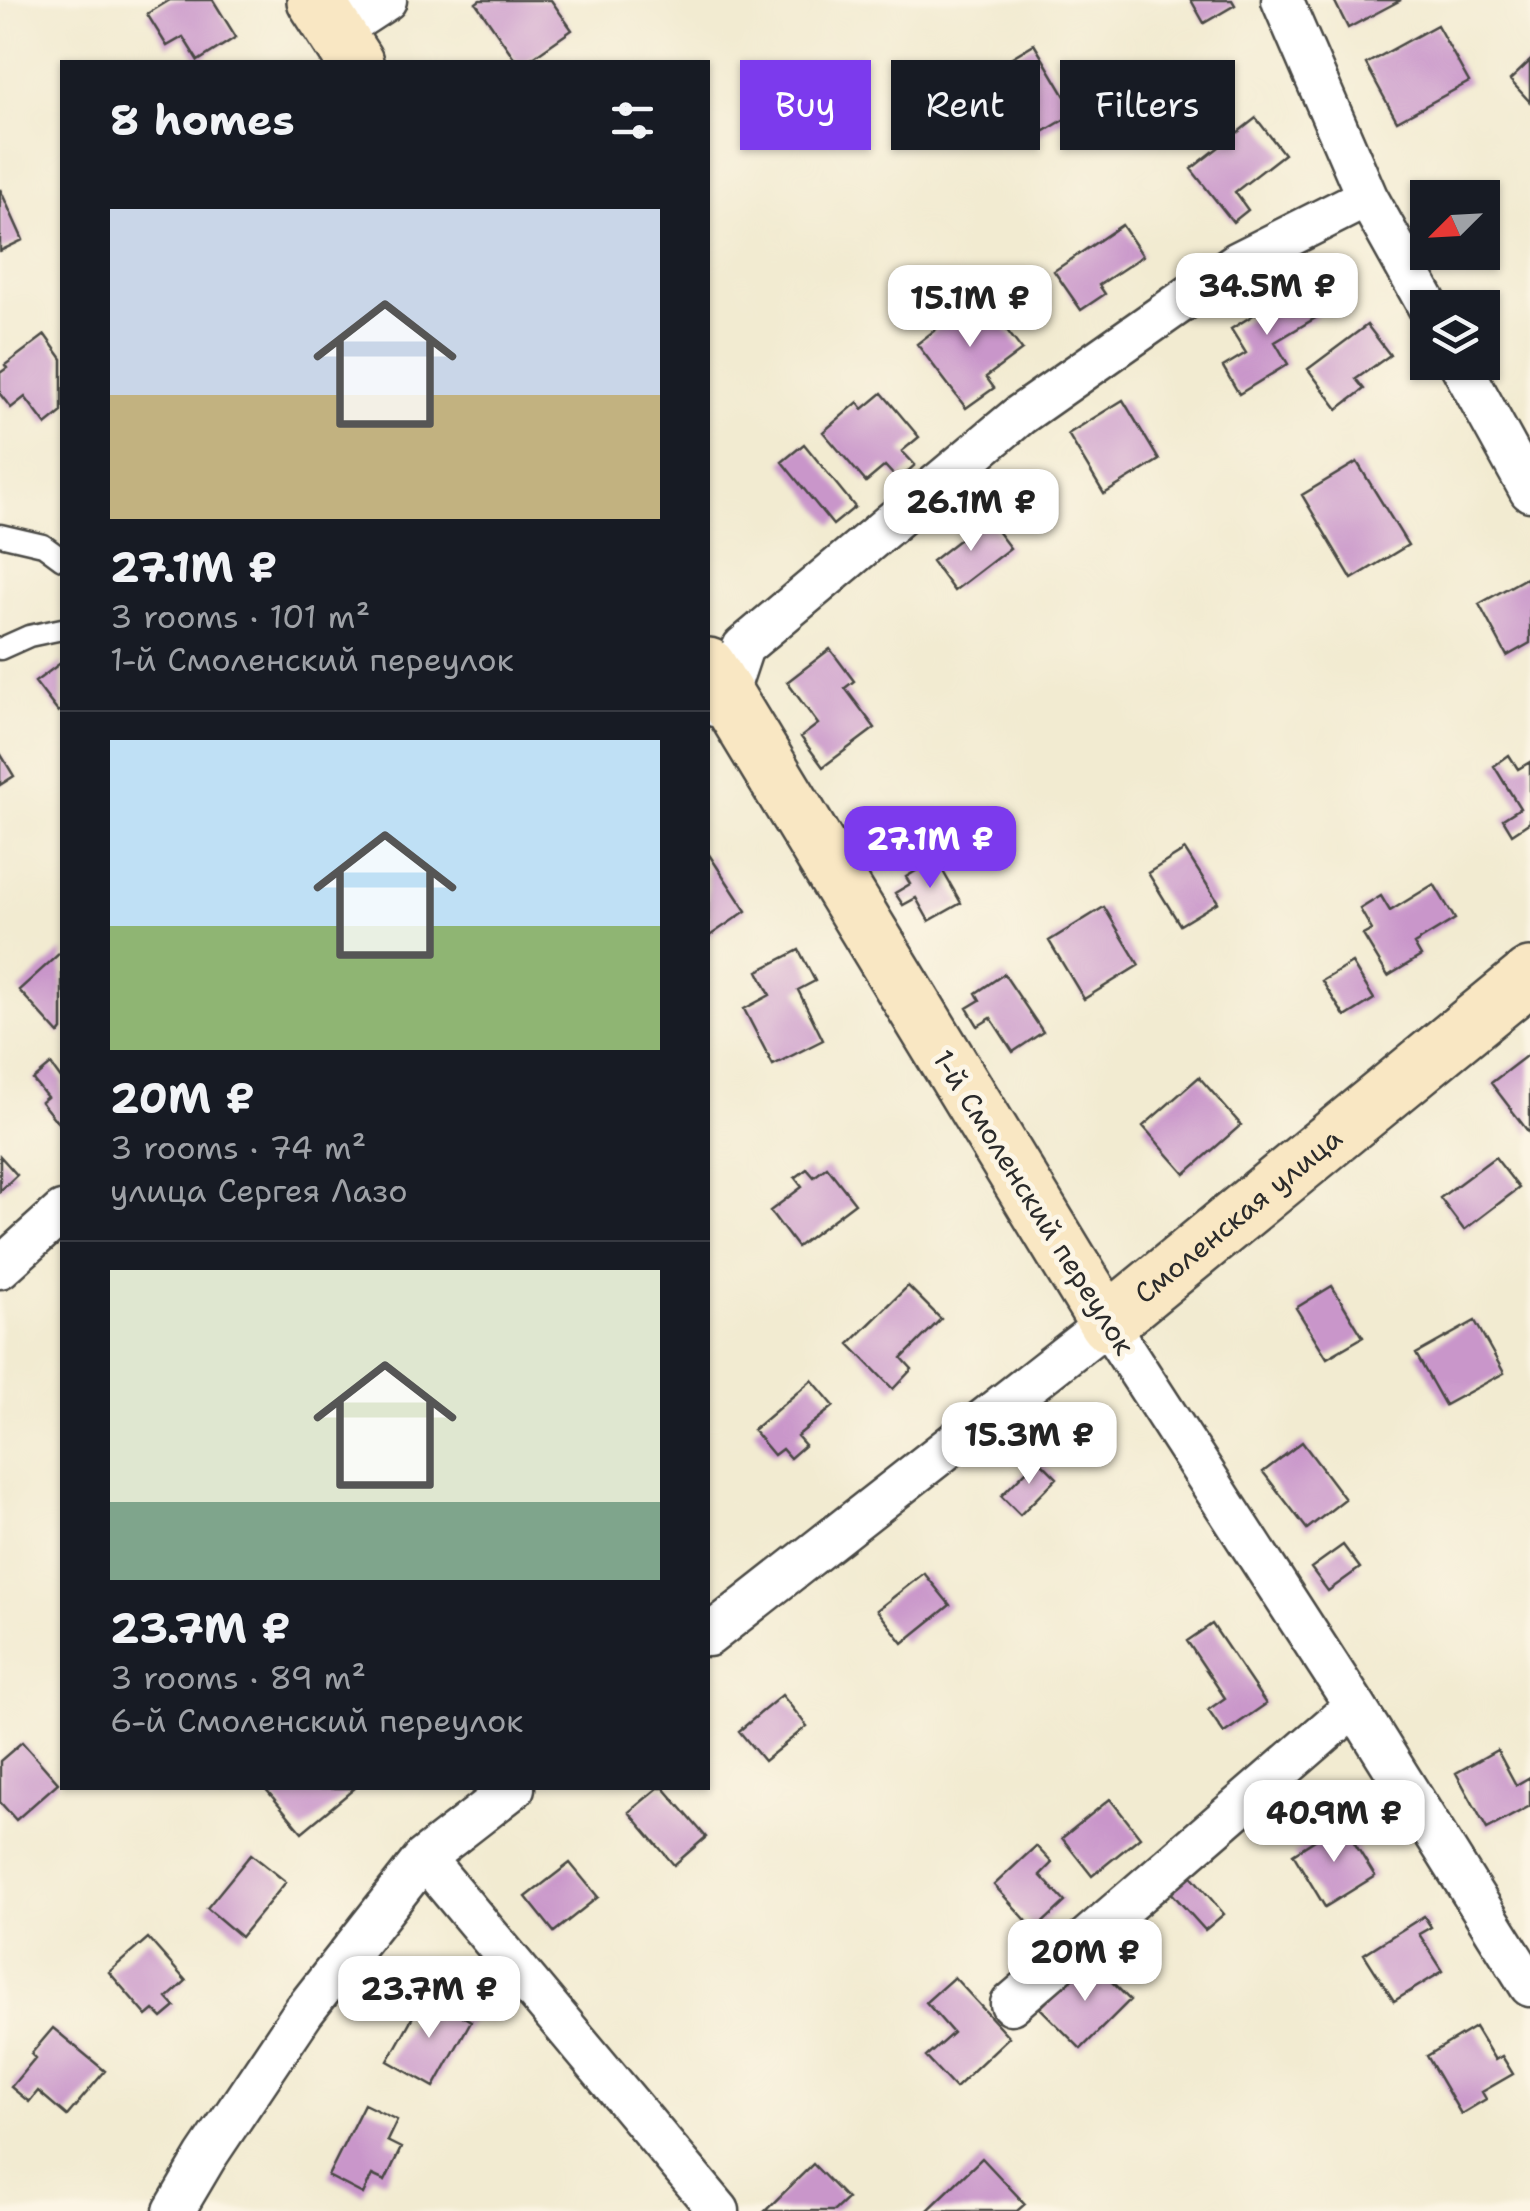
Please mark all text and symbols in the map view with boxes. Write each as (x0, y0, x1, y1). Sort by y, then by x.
chip: Buy (740, 60, 871, 150)
chip: Rent (891, 60, 1040, 150)
chip: Filters (1060, 60, 1235, 150)
text: 8 homes (110, 92, 295, 148)
icon: filters (605, 93, 660, 148)
north arrow (1410, 180, 1500, 270)
map controls (1410, 180, 1500, 380)
pin: 34.5M ₽ (1175, 253, 1359, 338)
text: 34.5M ₽ (1198, 264, 1336, 307)
pin: 15.1M ₽ (878, 265, 1062, 350)
icon: home (295, 274, 475, 454)
text: 15.1M ₽ (910, 276, 1030, 319)
button: layers (1410, 290, 1500, 380)
pin: 26.1M ₽ (879, 469, 1063, 554)
text: 26.1M ₽ (906, 480, 1036, 523)
text: 27.1M ₽ (110, 539, 278, 595)
text: 3 rooms · 101 m² (110, 595, 370, 638)
text: 1-й Смоленский переулок (110, 638, 514, 681)
icon: home (295, 805, 475, 985)
pin: 27.1M ₽ (838, 806, 1022, 891)
text: 27.1M ₽ (866, 817, 994, 860)
street label: 1-й Смоленский переулок (924, 1042, 1144, 1362)
text: 20M ₽ (110, 1070, 255, 1126)
street label: Смоленская улица (1126, 1119, 1350, 1312)
text: 3 rooms · 74 m² (110, 1126, 366, 1169)
text: улица Сергея Лазо (110, 1169, 408, 1212)
icon: home (295, 1335, 475, 1515)
pin: 15.3M ₽ (937, 1402, 1121, 1487)
text: 15.3M ₽ (964, 1413, 1094, 1456)
text: 23.7M ₽ (110, 1600, 291, 1656)
text: 3 rooms · 89 m² (110, 1656, 366, 1699)
text: 6-й Смоленский переулок (110, 1699, 523, 1742)
pin: 40.9M ₽ (1242, 1780, 1426, 1865)
text: 40.9M ₽ (1266, 1791, 1402, 1834)
pin: 20M ₽ (1015, 1919, 1155, 2004)
text: 20M ₽ (1030, 1930, 1140, 1973)
pin: 23.7M ₽ (337, 1956, 521, 2041)
text: 23.7M ₽ (360, 1967, 498, 2010)

